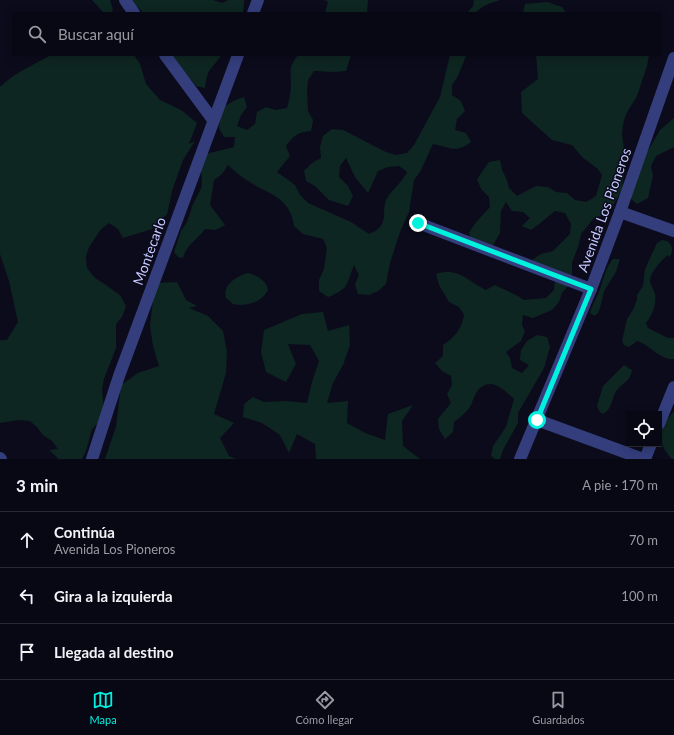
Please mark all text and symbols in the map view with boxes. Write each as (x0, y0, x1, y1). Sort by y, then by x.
search box (12, 12, 662, 56)
icon: search (26, 23, 48, 45)
text: Buscar aquí (58, 25, 134, 43)
street label: Avenida Los Pioneros (574, 146, 634, 274)
route end (409, 214, 427, 232)
street label: Montecarlo (129, 215, 169, 287)
route start (528, 411, 546, 429)
map controls (626, 411, 662, 447)
button: locate (626, 411, 662, 447)
text: 3 min (16, 475, 58, 496)
text: A pie · 170 m (582, 477, 658, 493)
text: Continúa (54, 523, 115, 541)
icon: ahead (16, 529, 38, 551)
text: 70 m (629, 532, 658, 548)
text: Avenida Los Pioneros (54, 541, 176, 557)
icon: left (16, 585, 38, 607)
text: Gira a la izquierda (54, 587, 173, 605)
text: 100 m (621, 588, 658, 604)
icon: arrive (16, 641, 38, 663)
text: Llegada al destino (54, 643, 174, 661)
tab: Mapa (89, 689, 117, 726)
tab: Cómo llegar (296, 689, 353, 726)
tab: Guardados (532, 689, 584, 726)

